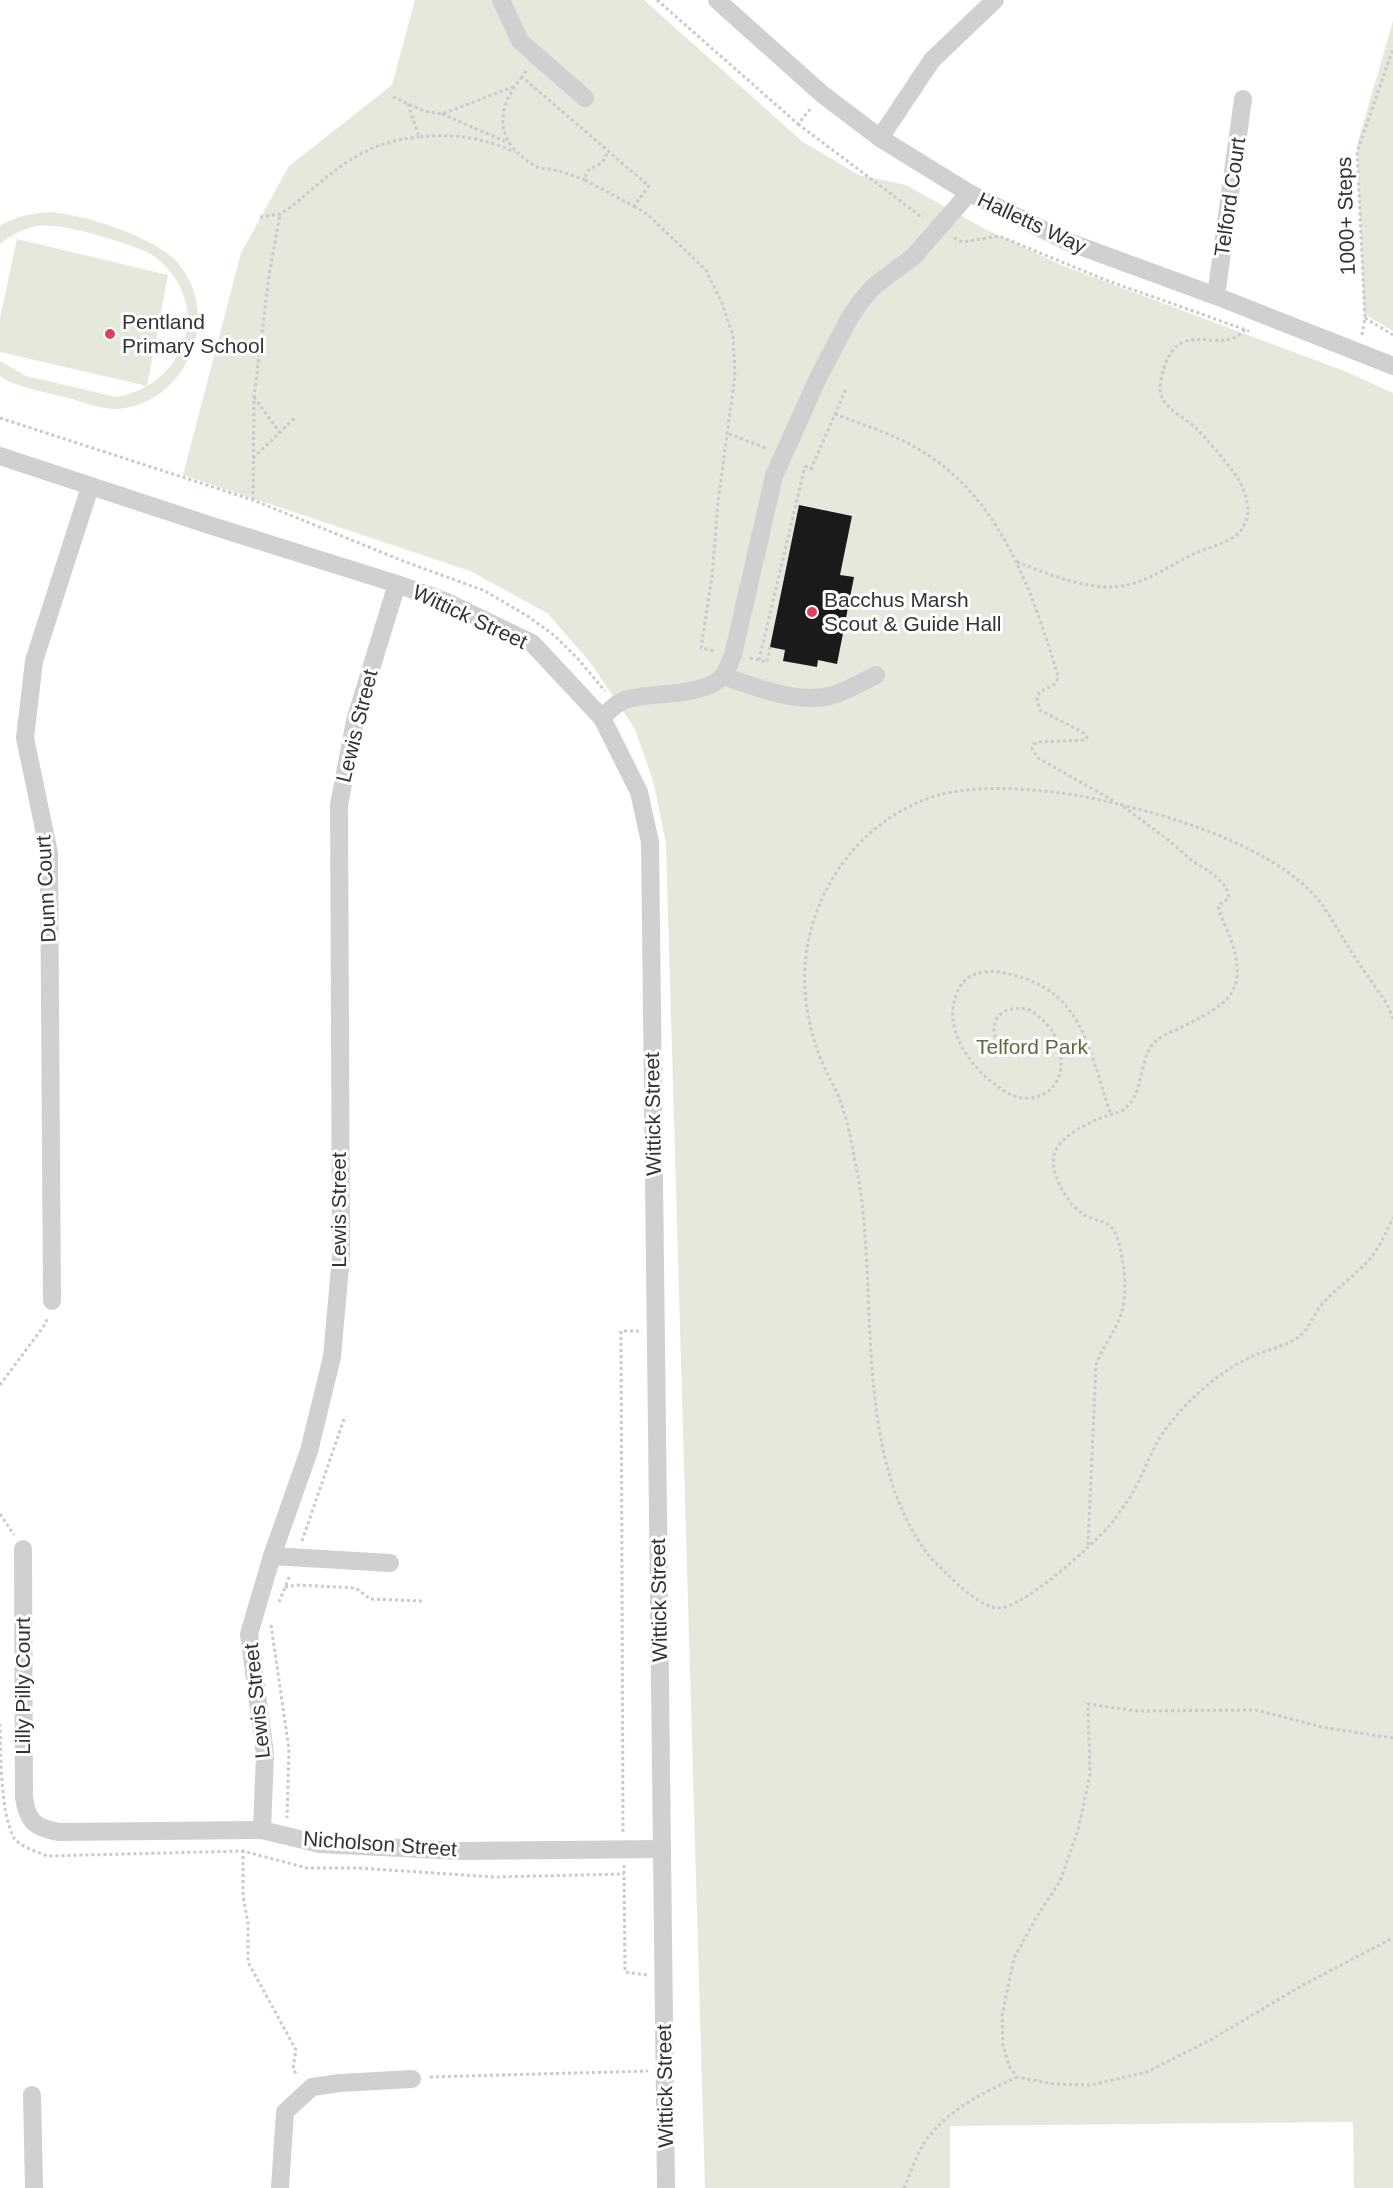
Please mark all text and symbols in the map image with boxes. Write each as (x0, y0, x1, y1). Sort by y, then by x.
street label: Telford Court (1210, 136, 1249, 258)
street label: 1000+ Steps (1332, 156, 1359, 276)
street label: Halletts Way (974, 187, 1091, 258)
place label: Pentland Primary School (122, 310, 264, 357)
marker: Pentland Primary School (103, 327, 117, 341)
street label: Wittick Street (409, 580, 531, 653)
place label: Bacchus Marsh Scout & Guide Hall (824, 588, 1001, 635)
marker: Bacchus Marsh Scout & Guide Hall (805, 605, 819, 619)
street label: Lewis Street (331, 667, 382, 785)
street label: Dunn Court (31, 835, 60, 943)
park label: Telford Park (976, 1035, 1089, 1058)
street label: Wittick Street (640, 1052, 665, 1176)
street label: Lewis Street (327, 1152, 350, 1268)
street label: Wittick Street (646, 1538, 671, 1662)
street label: Lilly Pilly Court (11, 1617, 34, 1755)
street label: Lewis Street (239, 1642, 274, 1760)
street label: Nicholson Street (302, 1827, 458, 1860)
street label: Wittick Street (652, 2024, 677, 2148)

